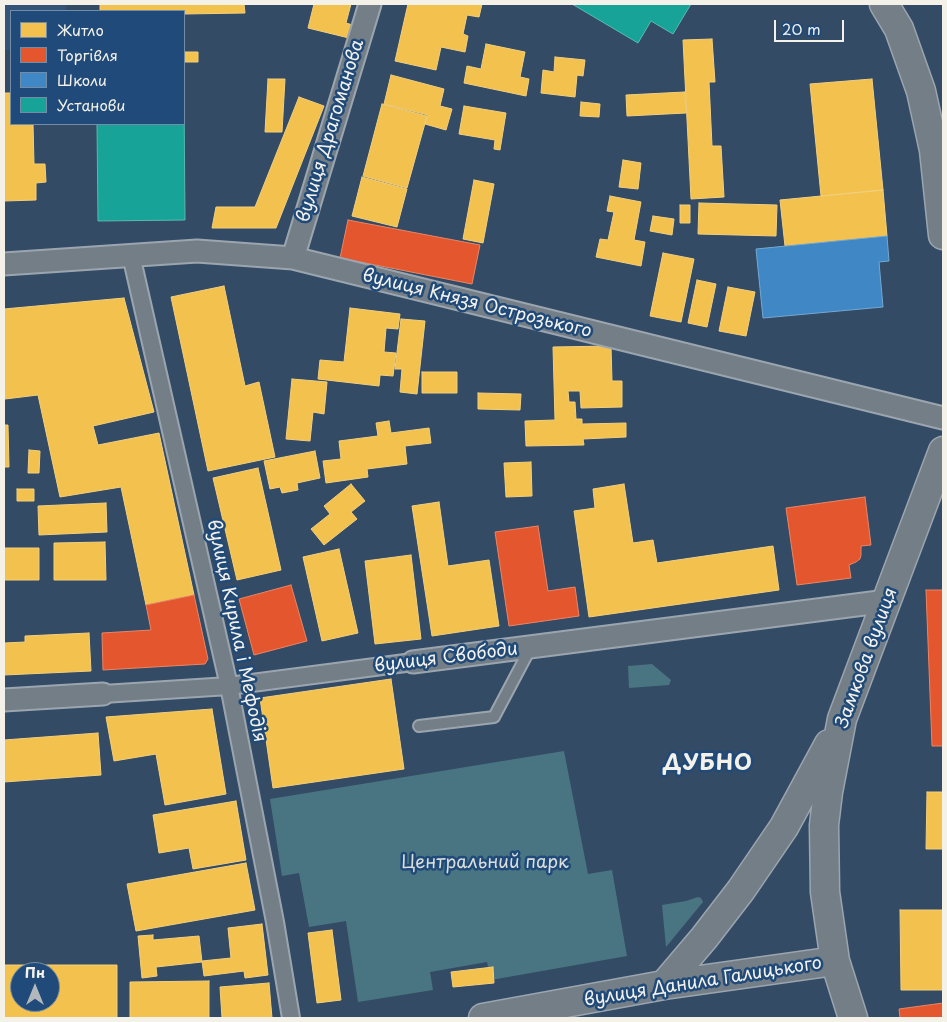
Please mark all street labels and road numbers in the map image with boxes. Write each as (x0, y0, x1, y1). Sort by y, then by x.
street label: вулиця Драгоманова (293, 37, 369, 225)
street label: вулиця Князя Острозького (360, 265, 594, 343)
street label: вулиця Кирила і Мефодія (202, 518, 270, 744)
street label: Замкова вулиця (832, 585, 902, 731)
street label: вулиця Свободи (373, 638, 519, 678)
street label: вулиця Данила Галицького (583, 953, 823, 1011)

